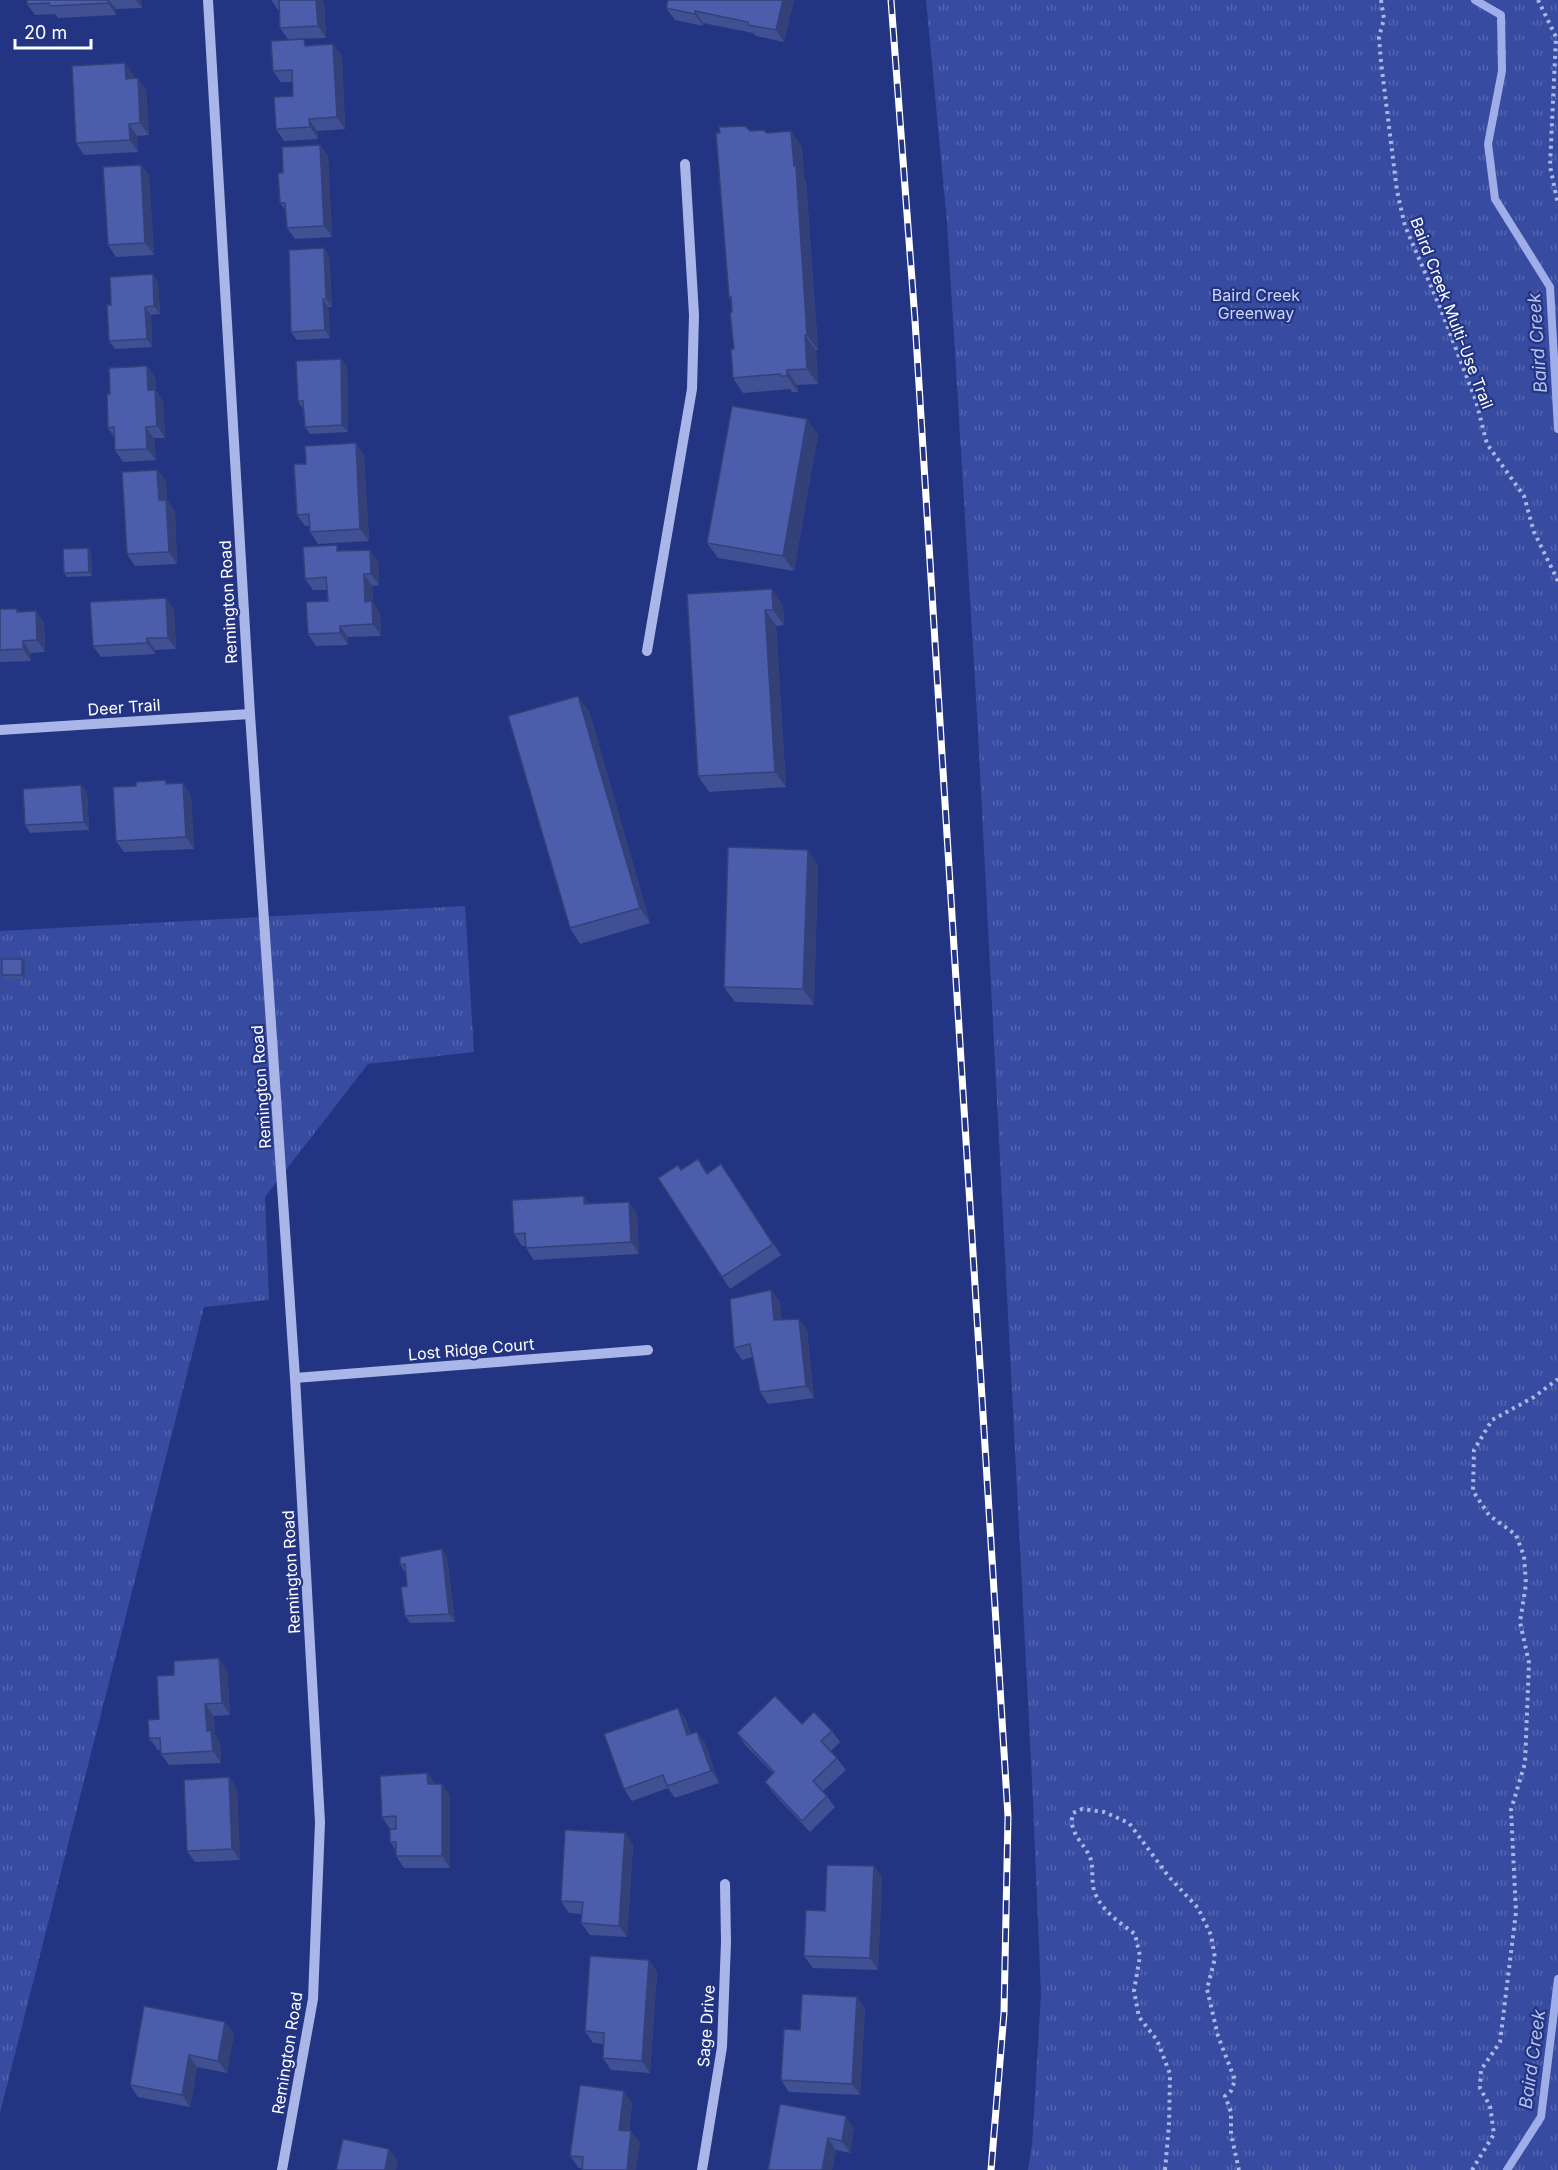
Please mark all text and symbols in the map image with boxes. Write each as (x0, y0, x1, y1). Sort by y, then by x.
scale bar (15, 12, 92, 50)
text: 20 m (24, 22, 67, 43)
street label: Baird Creek Multi-Use Trail (1406, 214, 1498, 412)
park label: Baird Creek Greenway (1212, 285, 1300, 323)
water label: Baird Creek (1523, 291, 1551, 394)
street label: Remington Road (215, 540, 241, 664)
street label: Deer Trail (87, 694, 161, 720)
street label: Remington Road (247, 1025, 275, 1149)
street label: Lost Ridge Court (407, 1334, 535, 1364)
street label: Remington Road (278, 1510, 304, 1634)
street label: Sage Drive (693, 1984, 719, 2068)
street label: Remington Road (267, 1990, 307, 2116)
water label: Baird Creek (1515, 2007, 1550, 2110)

